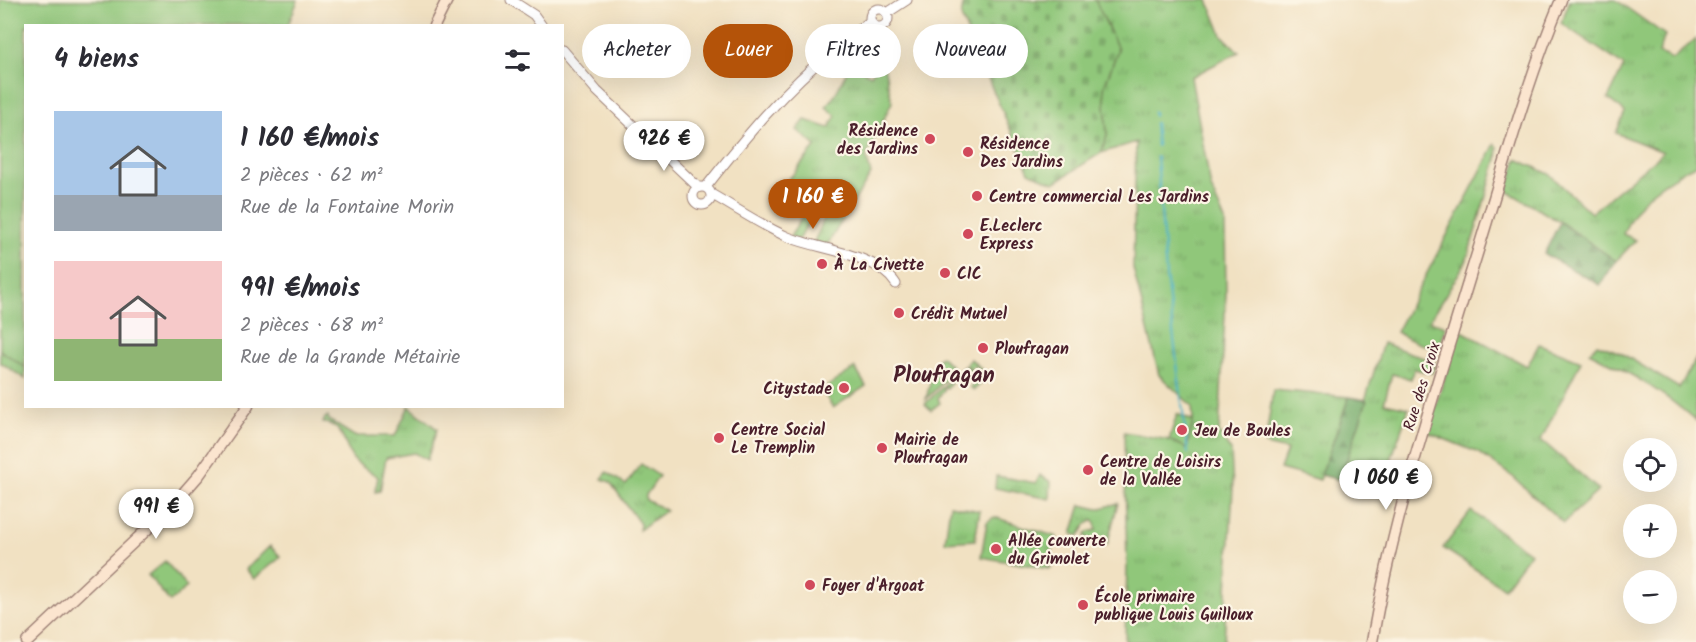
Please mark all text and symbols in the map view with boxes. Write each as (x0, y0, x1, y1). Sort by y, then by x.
chip: Acheter (582, 24, 691, 78)
chip: Louer (703, 24, 793, 78)
chip: Filtres (805, 24, 901, 78)
chip: Nouveau (913, 24, 1028, 78)
text: 4 biens (54, 39, 139, 81)
icon: filters (501, 44, 534, 77)
text: 1 160 €/mois (240, 118, 379, 160)
place label: Résidence des Jardins (837, 119, 919, 162)
pin: 926 € (622, 121, 706, 172)
text: 926 € (638, 124, 691, 156)
marker: Résidence des Jardins (923, 132, 937, 146)
place label: Résidence Des Jardins (980, 132, 1063, 175)
icon: home (102, 135, 174, 207)
marker: Résidence Des Jardins (961, 145, 975, 159)
text: 2 pièces · 62 m² (240, 160, 383, 192)
pin: 1 160 € (758, 179, 868, 230)
text: 1 160 € (782, 182, 844, 214)
place label: Centre commercial Les Jardins (989, 185, 1210, 210)
marker: Centre commercial Les Jardins (970, 189, 984, 203)
text: Rue de la Fontaine Morin (240, 192, 454, 224)
place label: E.Leclerc Express (980, 214, 1043, 257)
marker: E.Leclerc Express (961, 227, 975, 241)
place label: À La Civette (834, 253, 924, 278)
marker: À La Civette (815, 257, 829, 271)
place label: CIC (957, 262, 982, 287)
marker: CIC (938, 266, 952, 280)
text: 991 €/mois (240, 268, 360, 310)
icon: home (102, 285, 174, 357)
place label: Crédit Mutuel (911, 302, 1008, 327)
marker: Crédit Mutuel (892, 306, 906, 320)
text: 2 pièces · 68 m² (240, 310, 383, 342)
place label: Ploufragan (995, 337, 1069, 362)
street label: Rue des Croix (1397, 338, 1448, 434)
marker: Ploufragan (976, 341, 990, 355)
text: Rue de la Grande Métairie (240, 342, 460, 374)
district label: Ploufragan (893, 359, 995, 394)
place label: Citystade (763, 377, 832, 402)
marker: Citystade (837, 381, 851, 395)
place label: Centre Social Le Tremplin (731, 418, 826, 461)
place label: Jeu de Boules (1194, 419, 1291, 444)
marker: Jeu de Boules (1175, 423, 1189, 437)
place label: Mairie de Ploufragan (894, 428, 968, 471)
marker: Centre Social Le Tremplin (712, 431, 726, 445)
map controls (1623, 438, 1677, 624)
button: locate (1623, 438, 1677, 492)
marker: Mairie de Ploufragan (875, 441, 889, 455)
place label: Centre de Loisirs de la Vallée (1100, 450, 1222, 493)
pin: 1 060 € (1331, 460, 1441, 511)
marker: Centre de Loisirs de la Vallée (1081, 463, 1095, 477)
text: 1 060 € (1353, 463, 1419, 495)
pin: 991 € (114, 489, 198, 540)
text: 991 € (133, 492, 179, 524)
button: + (1623, 504, 1677, 558)
place label: Allée couverte du Grimolet (1008, 529, 1106, 572)
marker: Allée couverte du Grimolet (989, 542, 1003, 556)
button: − (1623, 570, 1677, 624)
place label: Foyer d'Argoat (822, 574, 925, 599)
marker: Foyer d'Argoat (803, 578, 817, 592)
place label: École primaire publique Louis Guilloux (1094, 585, 1254, 628)
marker: École primaire publique Louis Guilloux (1076, 598, 1090, 612)

